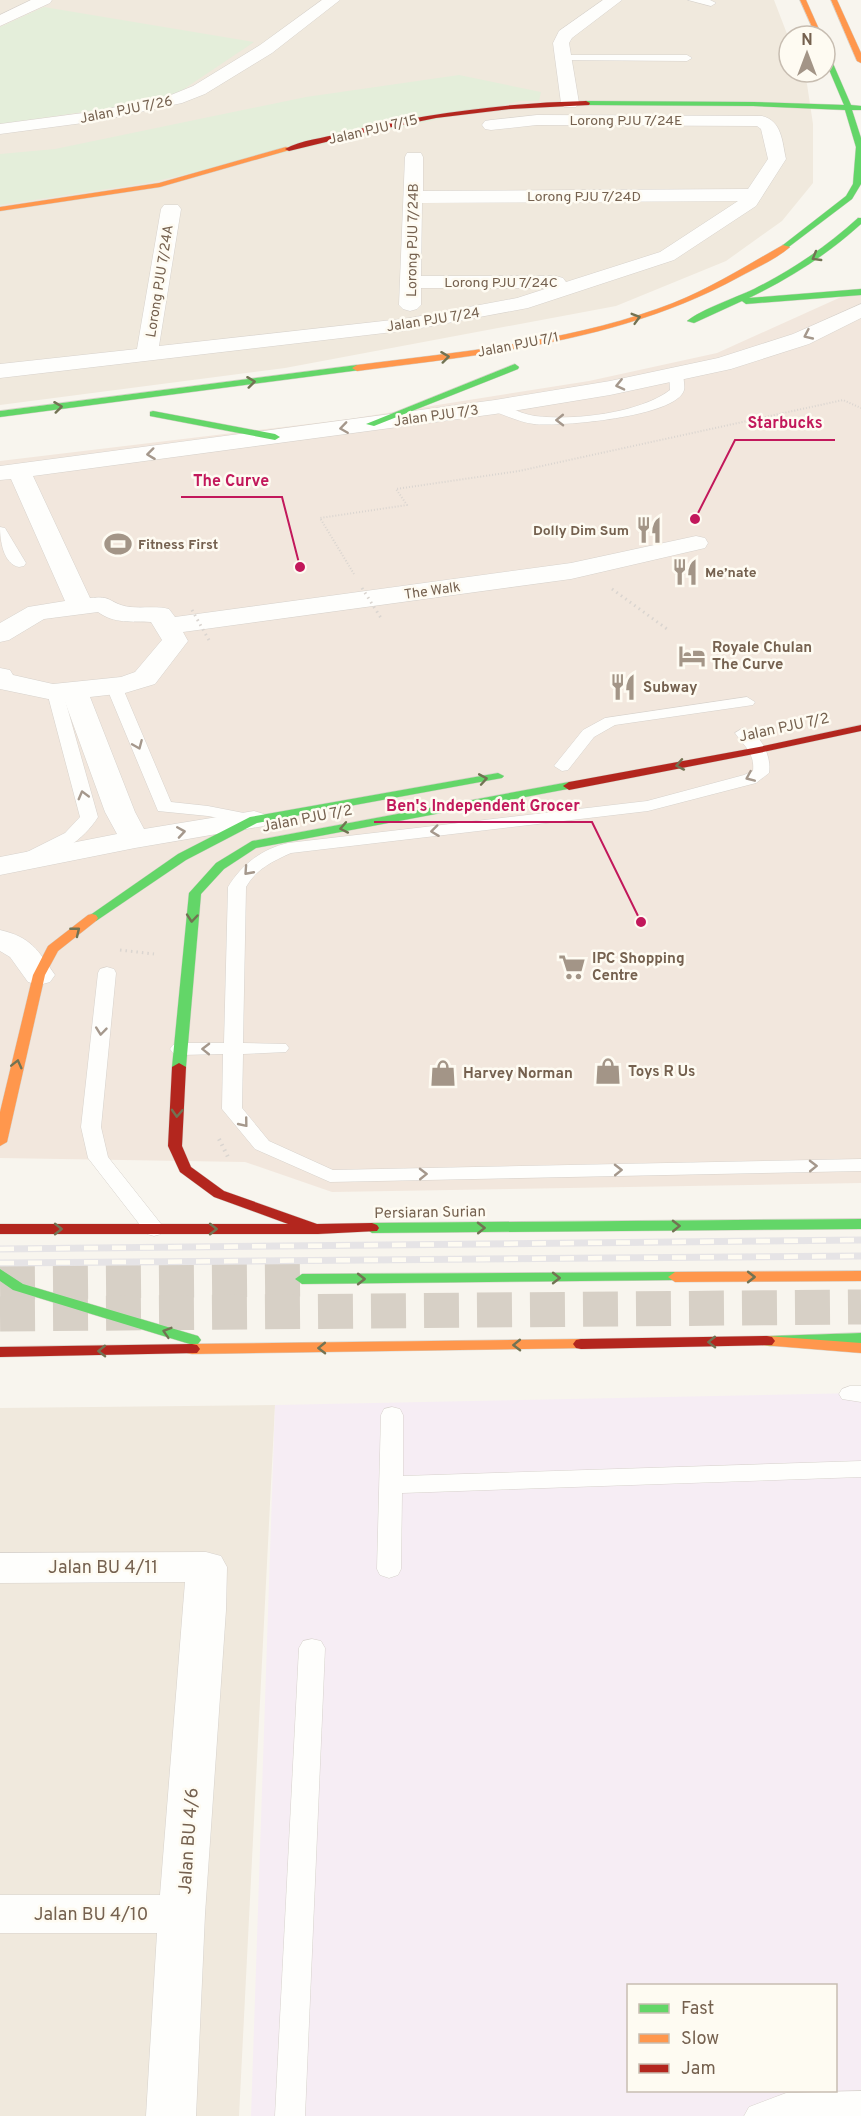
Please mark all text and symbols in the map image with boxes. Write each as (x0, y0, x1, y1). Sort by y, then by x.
north arrow (777, 24, 837, 84)
text: N (801, 31, 813, 51)
street label: Jalan PJU 7/26 (78, 93, 174, 128)
street label: Jalan PJU 7/15 (327, 112, 420, 149)
street label: Lorong PJU 7/24E (570, 113, 682, 130)
street label: Lorong PJU 7/24B (404, 183, 423, 297)
street label: Lorong PJU 7/24D (527, 189, 641, 206)
street label: Lorong PJU 7/24A (143, 224, 178, 339)
one-way arrow (812, 249, 822, 261)
street label: Lorong PJU 7/24C (444, 275, 558, 292)
street label: Jalan PJU 7/24 (385, 305, 481, 336)
one-way arrow (630, 313, 641, 325)
one-way arrow (803, 328, 814, 340)
street label: Jalan PJU 7/1 (476, 329, 560, 362)
one-way arrow (440, 351, 449, 364)
one-way arrow (247, 376, 256, 389)
one-way arrow (615, 378, 625, 391)
one-way arrow (53, 401, 63, 413)
street label: Jalan PJU 7/3 (393, 402, 480, 431)
callout: Starbucks (735, 406, 835, 440)
one-way arrow (555, 414, 564, 426)
text: Starbucks (747, 414, 823, 434)
one-way arrow (340, 421, 349, 433)
one-way arrow (147, 447, 156, 459)
callout: The Curve (181, 463, 282, 497)
text: The Curve (193, 472, 269, 492)
restaurant icon: Dolly Dim Sum (634, 515, 664, 545)
place label: Dolly Dim Sum (533, 523, 629, 540)
sports icon: Fitness First (103, 529, 133, 559)
place label: Fitness First (138, 537, 218, 554)
restaurant icon: Me’nate (670, 557, 700, 587)
place label: Me’nate (705, 565, 757, 582)
street label: The Walk (403, 579, 461, 604)
place label: Royale Chulan The Curve (712, 639, 812, 675)
hotel icon: Royale Chulan The Curve (677, 641, 707, 671)
restaurant icon: Subway (608, 672, 638, 702)
place label: Subway (643, 679, 698, 698)
street label: Jalan PJU 7/2 (737, 710, 831, 747)
one-way arrow (131, 739, 143, 750)
one-way arrow (676, 758, 686, 771)
one-way arrow (746, 770, 757, 782)
one-way arrow (478, 773, 488, 786)
callout: Ben's Independent Grocer (374, 788, 592, 822)
one-way arrow (78, 791, 90, 801)
text: Ben's Independent Grocer (386, 797, 580, 817)
street label: Jalan PJU 7/2 (260, 801, 354, 838)
one-way arrow (340, 821, 350, 834)
one-way arrow (430, 824, 439, 836)
one-way arrow (177, 826, 186, 838)
one-way arrow (244, 865, 255, 875)
one-way arrow (186, 914, 199, 923)
one-way arrow (69, 927, 80, 938)
place label: IPC Shopping Centre (592, 950, 685, 986)
supermarket icon: IPC Shopping Centre (557, 952, 587, 982)
one-way arrow (95, 1026, 108, 1035)
one-way arrow (202, 1043, 211, 1055)
shop icon: Toys R Us (593, 1056, 623, 1086)
shop icon: Harvey Norman (428, 1058, 458, 1088)
one-way arrow (10, 1059, 23, 1069)
place label: Toys R Us (628, 1063, 695, 1082)
place label: Harvey Norman (463, 1065, 573, 1084)
one-way arrow (170, 1108, 183, 1117)
one-way arrow (237, 1117, 248, 1128)
one-way arrow (808, 1160, 817, 1172)
one-way arrow (613, 1164, 622, 1176)
one-way arrow (418, 1168, 427, 1180)
street label: Persiaran Surian (374, 1203, 486, 1224)
one-way arrow (672, 1220, 681, 1232)
one-way arrow (477, 1222, 486, 1234)
one-way arrow (54, 1223, 63, 1235)
one-way arrow (208, 1223, 217, 1235)
one-way arrow (746, 1271, 755, 1283)
one-way arrow (551, 1272, 560, 1284)
one-way arrow (356, 1273, 365, 1285)
one-way arrow (162, 1327, 173, 1339)
one-way arrow (707, 1336, 716, 1348)
one-way arrow (512, 1339, 521, 1351)
one-way arrow (317, 1342, 326, 1354)
one-way arrow (97, 1345, 106, 1357)
street label: Jalan BU 4/11 (48, 1557, 158, 1580)
street label: Jalan BU 4/6 (174, 1787, 205, 1895)
street label: Jalan BU 4/10 (34, 1904, 148, 1927)
legend (627, 1984, 837, 2092)
text: Fast (681, 1998, 714, 2021)
text: Slow (681, 2028, 719, 2051)
text: Jam (681, 2058, 716, 2081)

